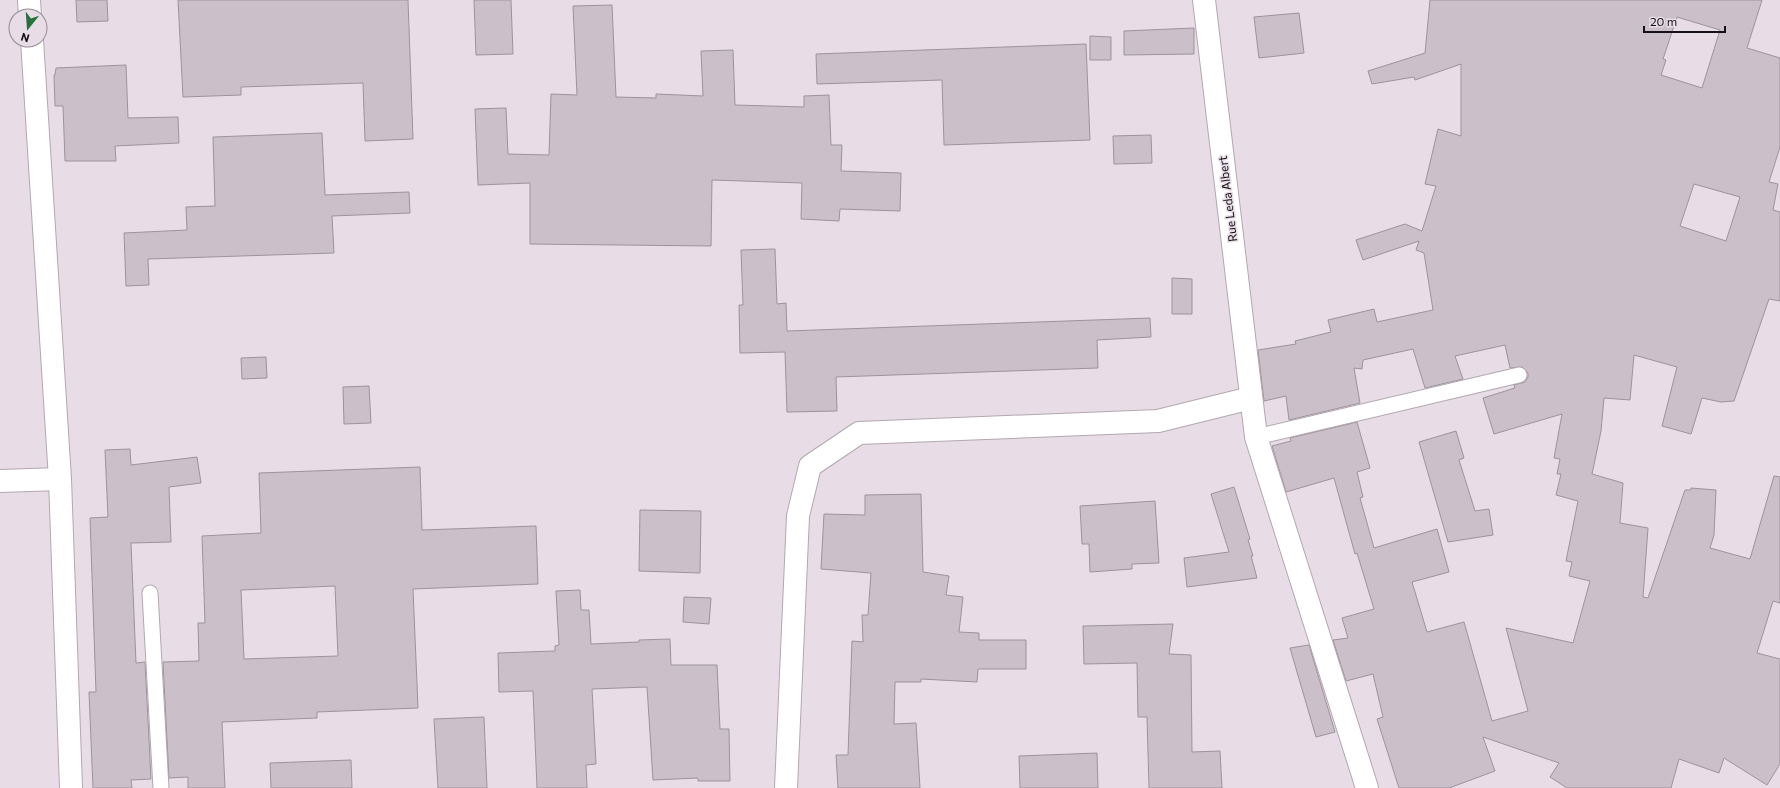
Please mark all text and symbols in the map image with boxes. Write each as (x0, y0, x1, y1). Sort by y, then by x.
north arrow (8, 8, 48, 48)
scale bar (1644, 8, 1725, 34)
text: 20 m (1650, 14, 1677, 28)
text: N (19, 31, 31, 45)
street label: Rue Leda Albert (1215, 155, 1239, 243)

